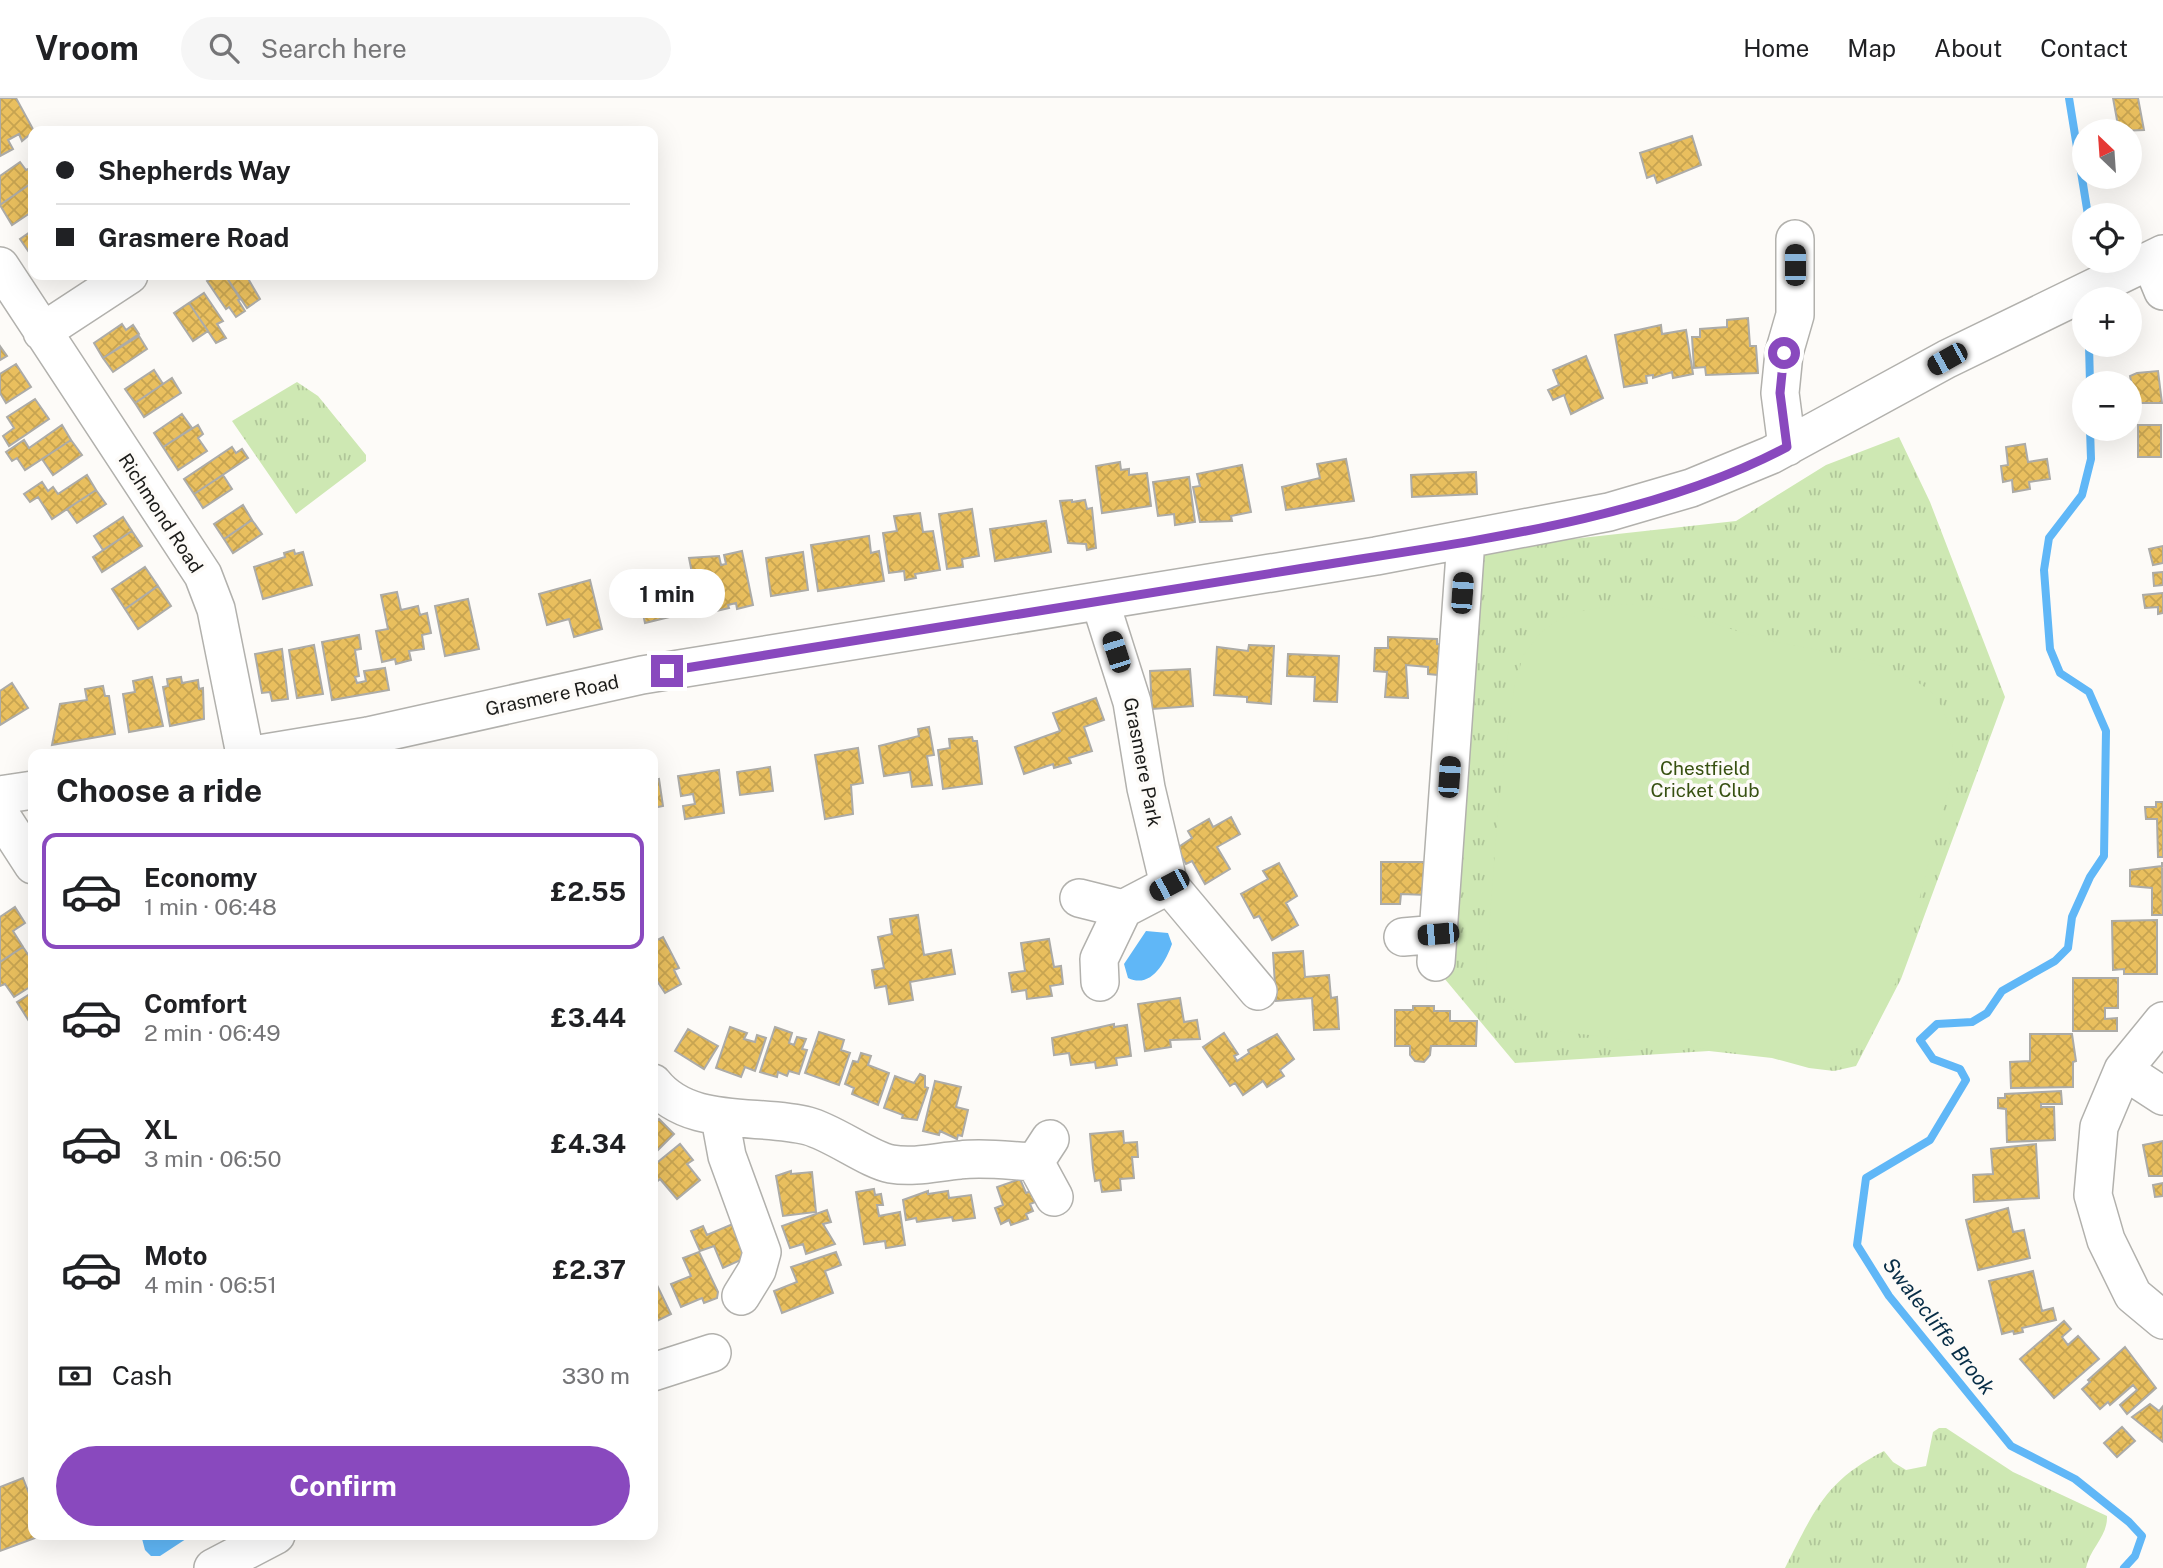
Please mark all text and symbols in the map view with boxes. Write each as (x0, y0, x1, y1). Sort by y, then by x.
search box (181, 17, 671, 80)
text: Vroom (35, 29, 139, 67)
icon: search (205, 29, 243, 67)
text: Search here (261, 33, 407, 64)
text: Home (1743, 34, 1809, 62)
text: Map (1847, 34, 1896, 62)
text: About (1934, 34, 2002, 62)
text: Contact (2040, 34, 2128, 62)
north arrow (2072, 119, 2142, 189)
map controls (2072, 119, 2142, 441)
text: Shepherds Way (98, 155, 291, 186)
button: locate (2072, 203, 2142, 273)
text: Grasmere Road (98, 222, 289, 253)
car (1785, 244, 1806, 286)
button: + (2072, 287, 2142, 357)
route start (1768, 337, 1800, 369)
car (1924, 340, 1971, 378)
button: − (2072, 371, 2142, 441)
street label: Richmond Road (114, 449, 208, 577)
callout: 1 min (609, 570, 725, 618)
car (1451, 571, 1474, 615)
text: 1 min (639, 580, 695, 607)
car (1100, 629, 1133, 675)
route end (651, 655, 683, 687)
street label: Grasmere Road (483, 670, 621, 720)
street label: Grasmere Park (1120, 695, 1166, 829)
car (1438, 755, 1461, 799)
park label: Chestfield Cricket Club (1651, 757, 1760, 801)
text: Choose a ride (56, 772, 262, 809)
icon: car (60, 860, 123, 923)
text: Economy (144, 862, 257, 893)
car (1146, 866, 1193, 904)
text: £2.55 (551, 876, 626, 907)
text: 1 min · 06:48 (144, 893, 277, 920)
car (1417, 922, 1460, 946)
icon: car (60, 986, 123, 1049)
text: Comfort (144, 988, 247, 1019)
text: £3.44 (551, 1002, 626, 1033)
text: 2 min · 06:49 (144, 1019, 281, 1046)
icon: car (60, 1112, 123, 1175)
text: XL (144, 1114, 178, 1145)
text: £4.34 (551, 1128, 626, 1159)
text: 3 min · 06:50 (144, 1145, 282, 1172)
icon: car (60, 1238, 123, 1301)
text: Moto (144, 1240, 207, 1271)
water label: Swalecliffe Brook (1878, 1253, 2001, 1400)
text: £2.37 (552, 1254, 626, 1285)
text: 4 min · 06:51 (144, 1271, 277, 1298)
icon: cash (56, 1357, 94, 1395)
text: Cash (112, 1360, 172, 1391)
text: 330 m (562, 1362, 630, 1389)
button: Confirm (56, 1446, 630, 1526)

